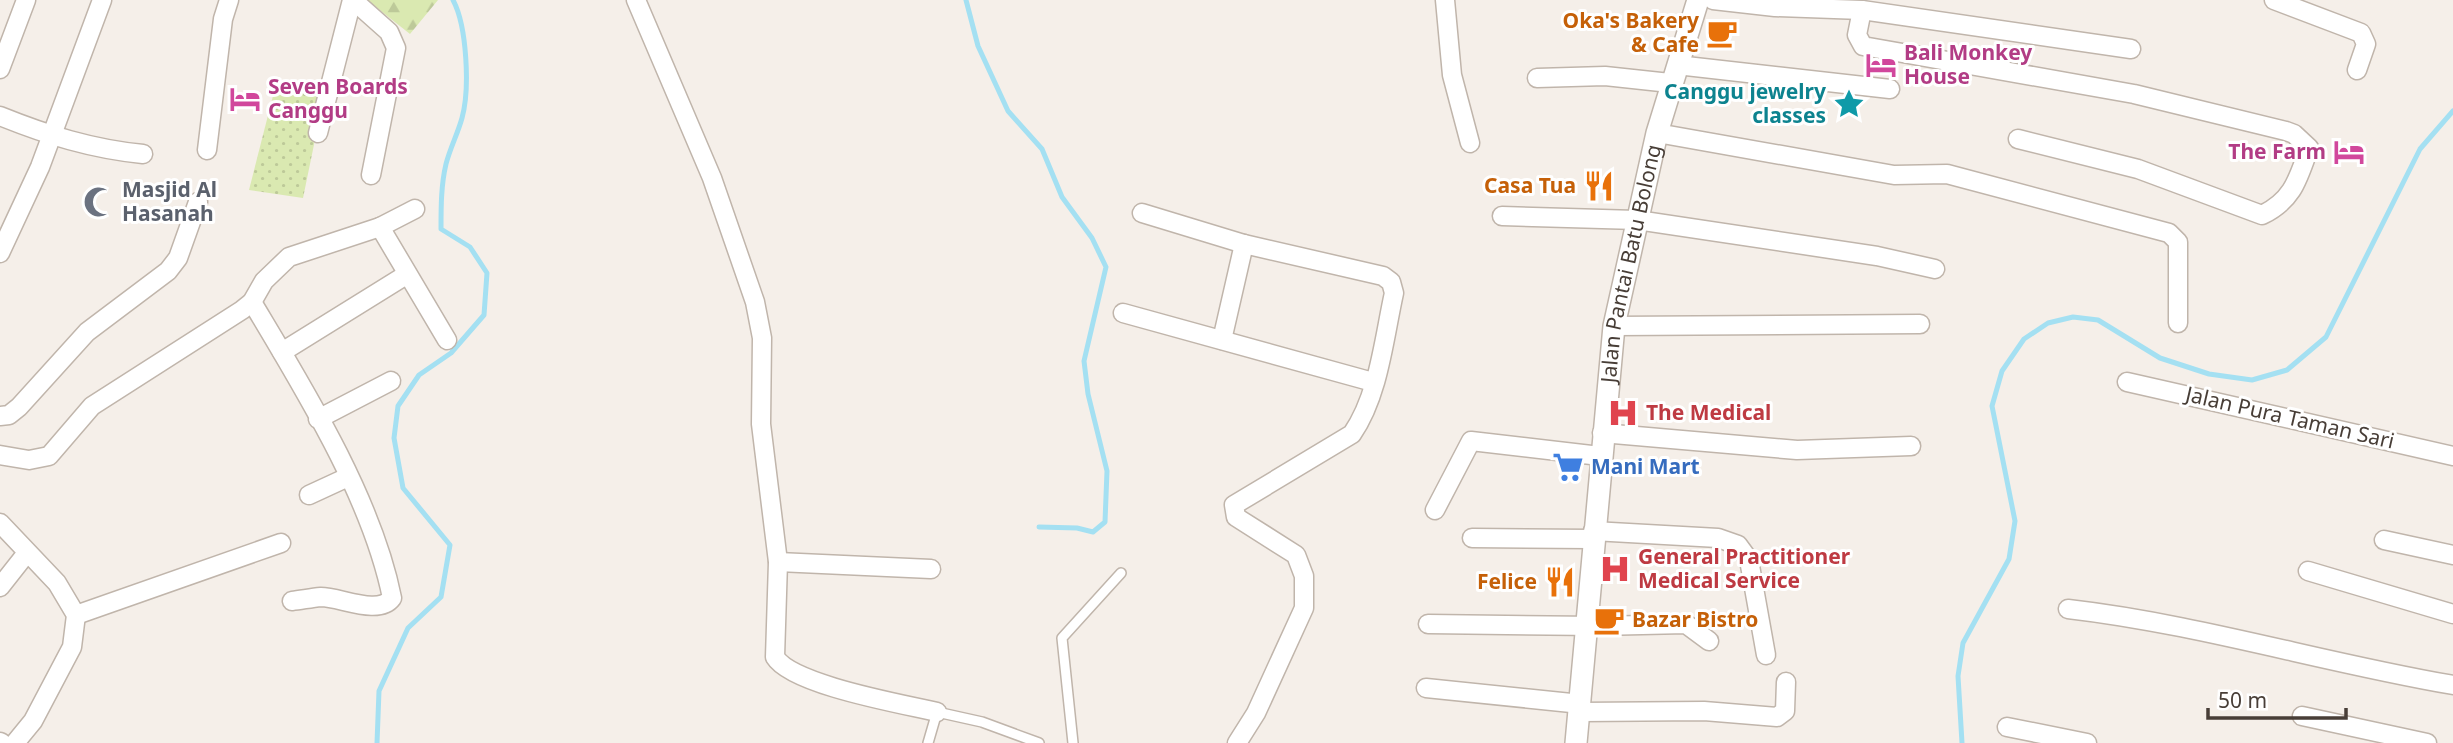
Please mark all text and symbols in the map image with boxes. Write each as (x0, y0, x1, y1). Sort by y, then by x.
place label: Oka's Bakery & Cafe (1563, 6, 1699, 58)
cafe icon: Oka's Bakery & Cafe (1705, 16, 1739, 50)
place label: Bali Monkey House (1904, 38, 2032, 90)
hotel icon: Bali Monkey House (1864, 48, 1898, 82)
place label: Seven Boards Canggu (268, 72, 408, 124)
place label: Canggu jewelry classes (1664, 77, 1826, 129)
hotel icon: Seven Boards Canggu (228, 82, 262, 116)
place icon: Canggu jewelry classes (1832, 87, 1866, 121)
hotel icon: The Farm (2332, 135, 2366, 169)
place label: The Farm (2228, 137, 2326, 165)
street label: Jalan Pantai Batu Bolong (1594, 141, 1667, 386)
restaurant icon: Casa Tua (1582, 169, 1616, 203)
place label: Casa Tua (1484, 171, 1576, 199)
place label: Masjid Al Hasanah (122, 175, 217, 227)
mosque icon: Masjid Al Hasanah (82, 185, 116, 219)
street label: Jalan Pura Taman Sari (2181, 379, 2397, 455)
hospital icon: The Medical (1606, 396, 1640, 430)
place label: The Medical (1646, 398, 1771, 426)
supermarket icon: Mani Mart (1551, 450, 1585, 484)
place label: Mani Mart (1591, 452, 1700, 480)
place label: General Practitioner Medical Service (1638, 542, 1851, 594)
hospital icon: General Practitioner Medical Service (1598, 552, 1632, 586)
restaurant icon: Felice (1543, 565, 1577, 599)
place label: Felice (1477, 567, 1537, 595)
cafe icon: Bazar Bistro (1592, 603, 1626, 637)
place label: Bazar Bistro (1632, 605, 1758, 633)
scale bar (2208, 676, 2346, 720)
text: 50 m (2218, 686, 2267, 714)

